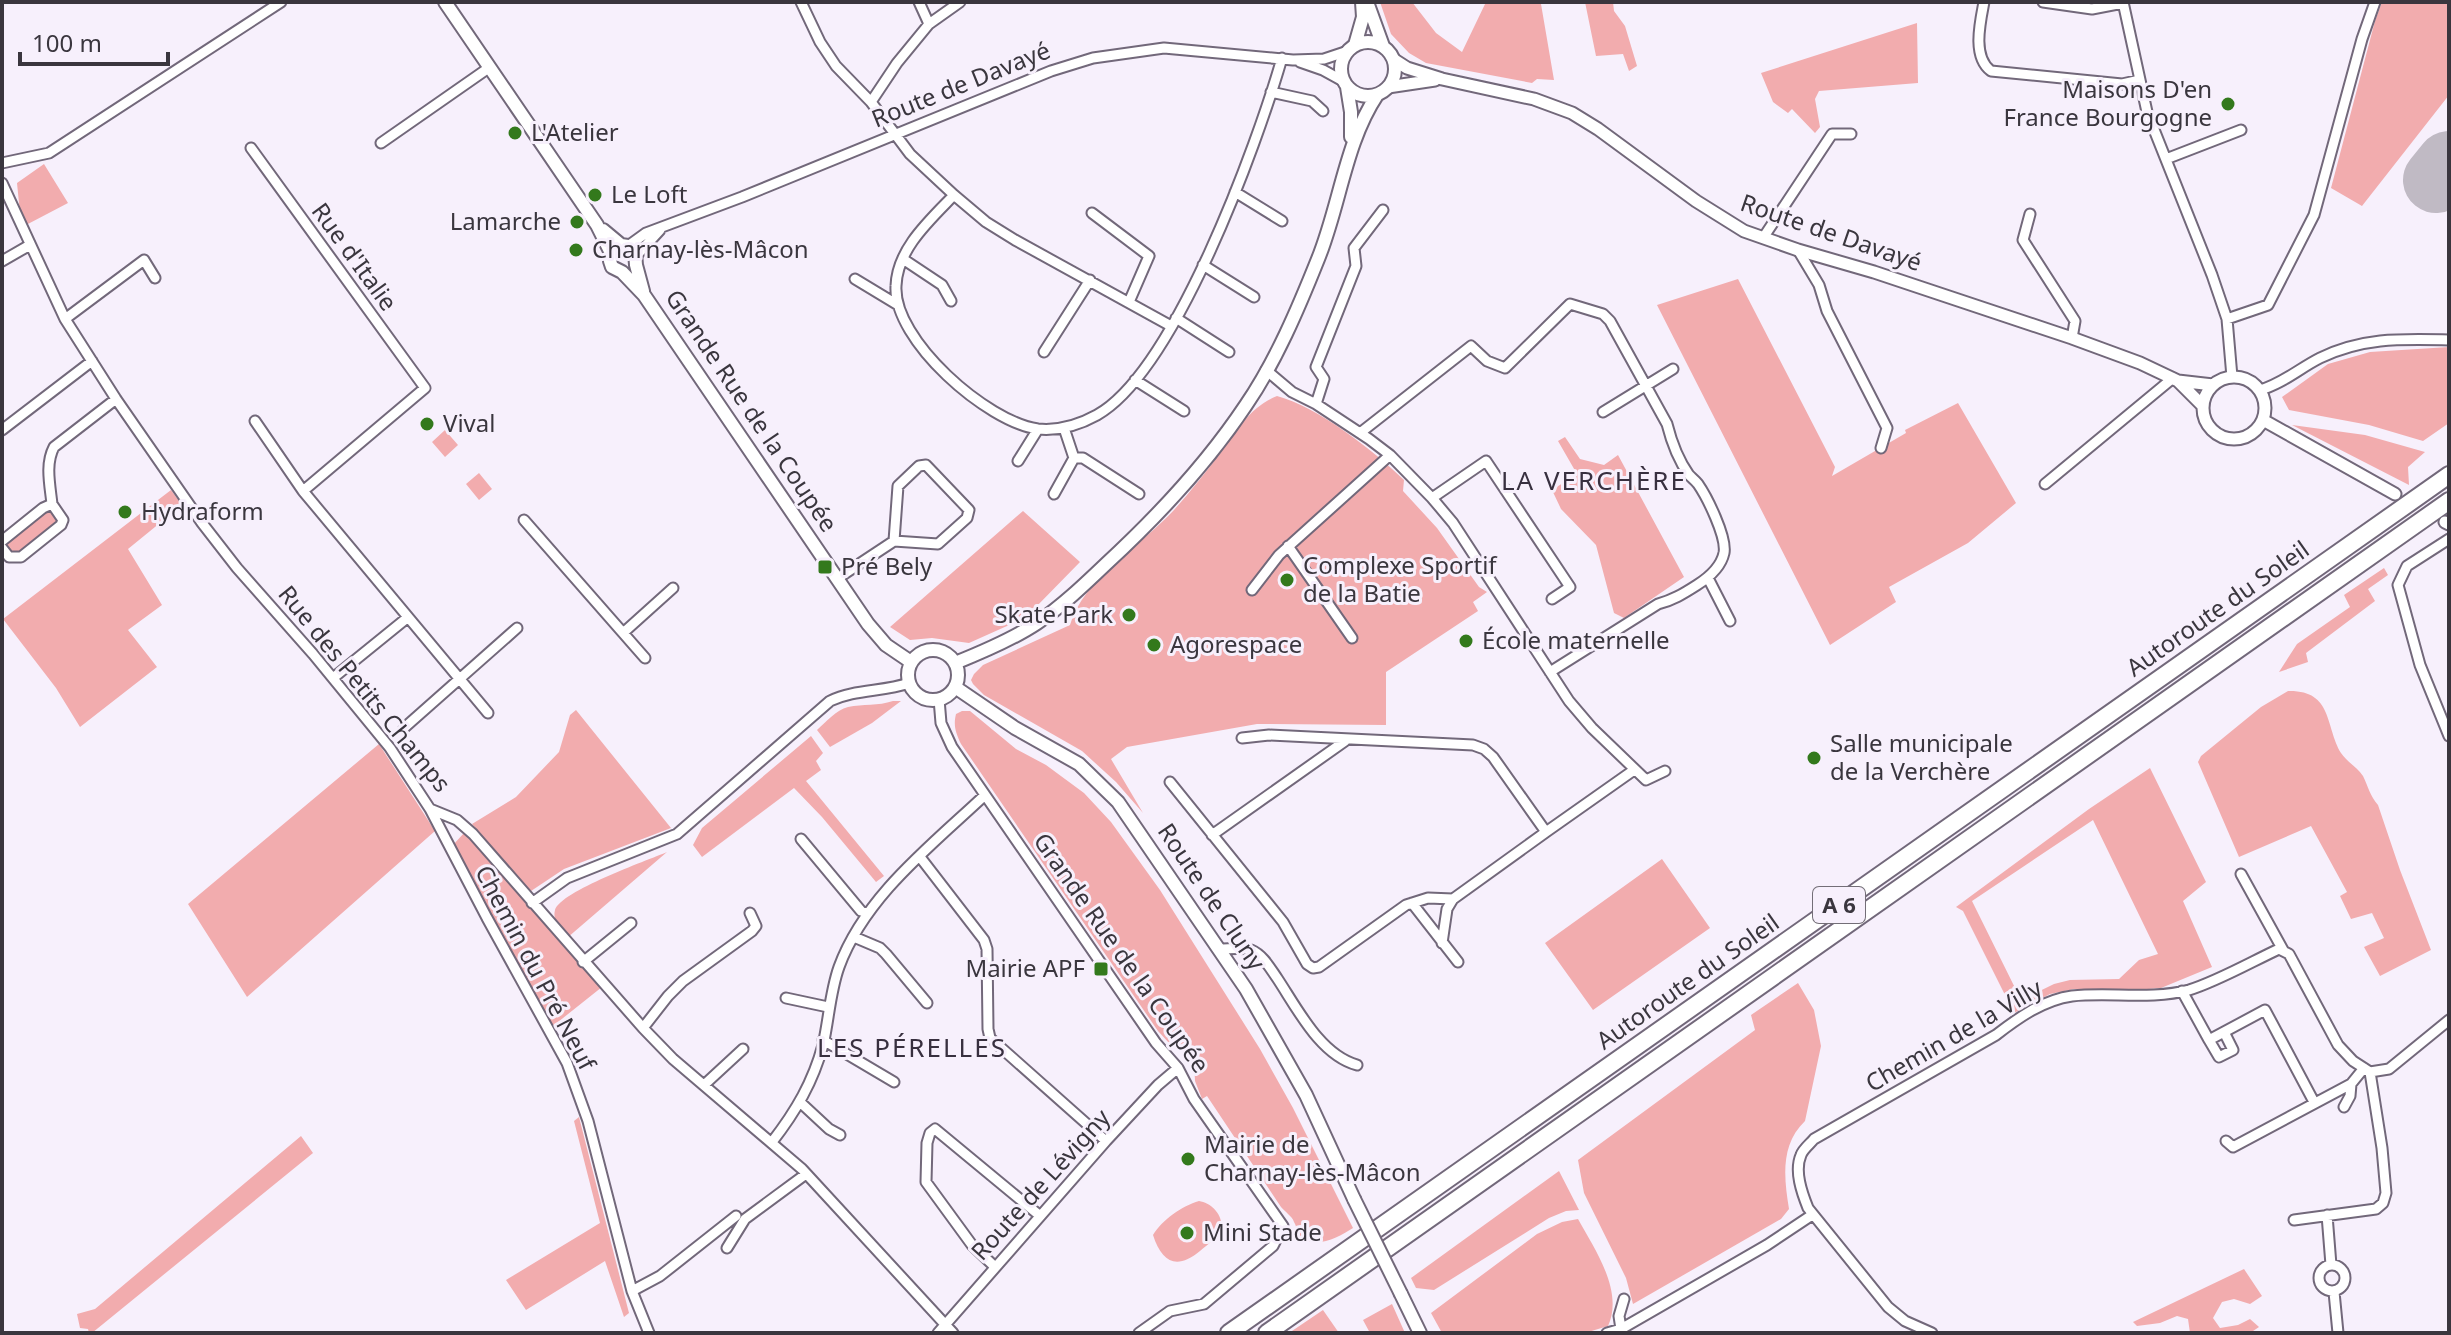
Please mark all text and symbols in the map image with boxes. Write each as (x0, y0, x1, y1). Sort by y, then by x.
scale bar (20, 16, 168, 66)
text: 100 m (32, 26, 102, 59)
street label: Route de Davayé (866, 33, 1055, 134)
place label: Maisons D'en France Bourgogne (2003, 72, 2212, 133)
marker: Maisons D'en France Bourgogne (2219, 95, 2237, 113)
place label: L'Atelier (531, 115, 619, 148)
marker: L'Atelier (506, 124, 524, 142)
place label: Le Loft (611, 177, 688, 210)
street label: Route de Davayé (1736, 185, 1927, 278)
marker: Le Loft (586, 186, 604, 204)
street label: Rue d'Italie (305, 195, 406, 317)
place label: Lamarche (450, 204, 561, 237)
marker: Lamarche (568, 213, 586, 231)
place label: Charnay-lès-Mâcon (592, 232, 809, 265)
marker: Charnay-lès-Mâcon (567, 241, 585, 259)
street label: Grande Rue de la Coupée (659, 282, 846, 538)
place label: Vival (443, 406, 495, 439)
marker: Vival (418, 415, 436, 433)
district label: LA VERCHÈRE (1501, 462, 1687, 498)
place label: Hydraform (141, 494, 264, 527)
marker: Hydraform (116, 503, 134, 521)
street label: Autoroute du Soleil (2119, 532, 2315, 683)
place label: Complexe Sportif de la Batie (1303, 548, 1498, 609)
place label: Pré Bely (841, 549, 933, 582)
marker: Pré Bely (816, 558, 834, 576)
marker: Complexe Sportif de la Batie (1278, 571, 1296, 589)
street label: Rue des Petits Champs (271, 578, 459, 798)
place label: Skate Park (994, 597, 1113, 630)
marker: Skate Park (1120, 606, 1138, 624)
place label: École maternelle (1482, 623, 1670, 656)
place label: Agorespace (1170, 627, 1302, 660)
marker: École maternelle (1457, 632, 1475, 650)
marker: Agorespace (1145, 636, 1163, 654)
place label: Salle municipale de la Verchère (1830, 726, 2013, 787)
marker: Salle municipale de la Verchère (1805, 749, 1823, 767)
street label: Route de Cluny (1151, 816, 1274, 977)
street label: Grande Rue de la Coupée (1027, 826, 1218, 1079)
street label: Chemin du Pré Neuf (468, 859, 605, 1077)
road number: A 6 (1813, 887, 1865, 923)
street label: Autoroute du Soleil (1589, 905, 1785, 1056)
place label: Mairie APF (965, 951, 1085, 984)
marker: Mairie APF (1092, 960, 1110, 978)
street label: Chemin de la Villy (1859, 970, 2048, 1099)
district label: LES PÉRELLES (817, 1029, 1007, 1065)
street label: Route de Lévigny (963, 1101, 1117, 1267)
place label: Mairie de Charnay-lès-Mâcon (1204, 1127, 1421, 1188)
marker: Mairie de Charnay-lès-Mâcon (1179, 1150, 1197, 1168)
place label: Mini Stade (1203, 1215, 1322, 1248)
marker: Mini Stade (1178, 1224, 1196, 1242)

